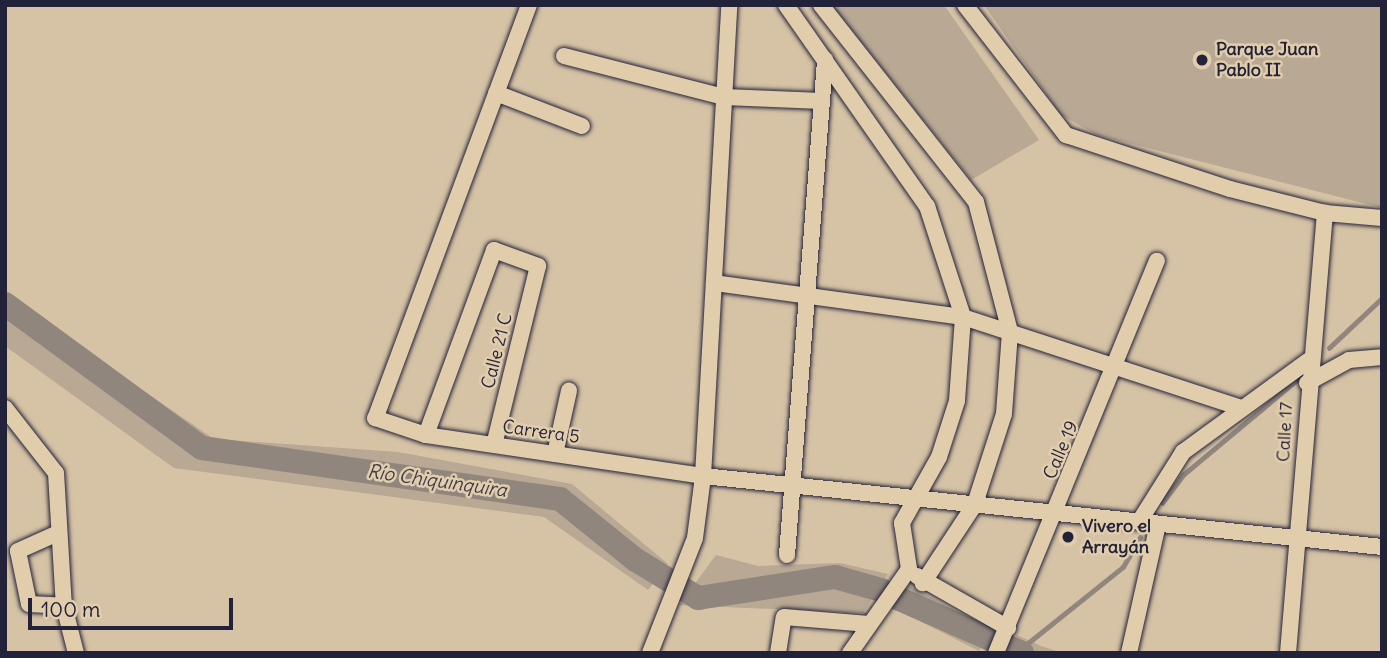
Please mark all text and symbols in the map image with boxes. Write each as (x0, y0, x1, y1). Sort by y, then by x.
place label: Parque Juan Pablo II (1216, 39, 1318, 82)
marker: Parque Juan Pablo II (1194, 52, 1210, 68)
street label: Calle 21 C (477, 311, 517, 391)
street label: Calle 17 (1273, 401, 1297, 463)
street label: Carrera 5 (501, 416, 581, 448)
street label: Calle 19 (1039, 417, 1083, 483)
water label: Río Chiquinquira (366, 460, 508, 502)
place label: Vivero el Arrayán (1082, 516, 1151, 558)
marker: Vivero el Arrayán (1060, 529, 1076, 545)
scale bar (32, 584, 236, 628)
text: 100 m (41, 596, 100, 623)

